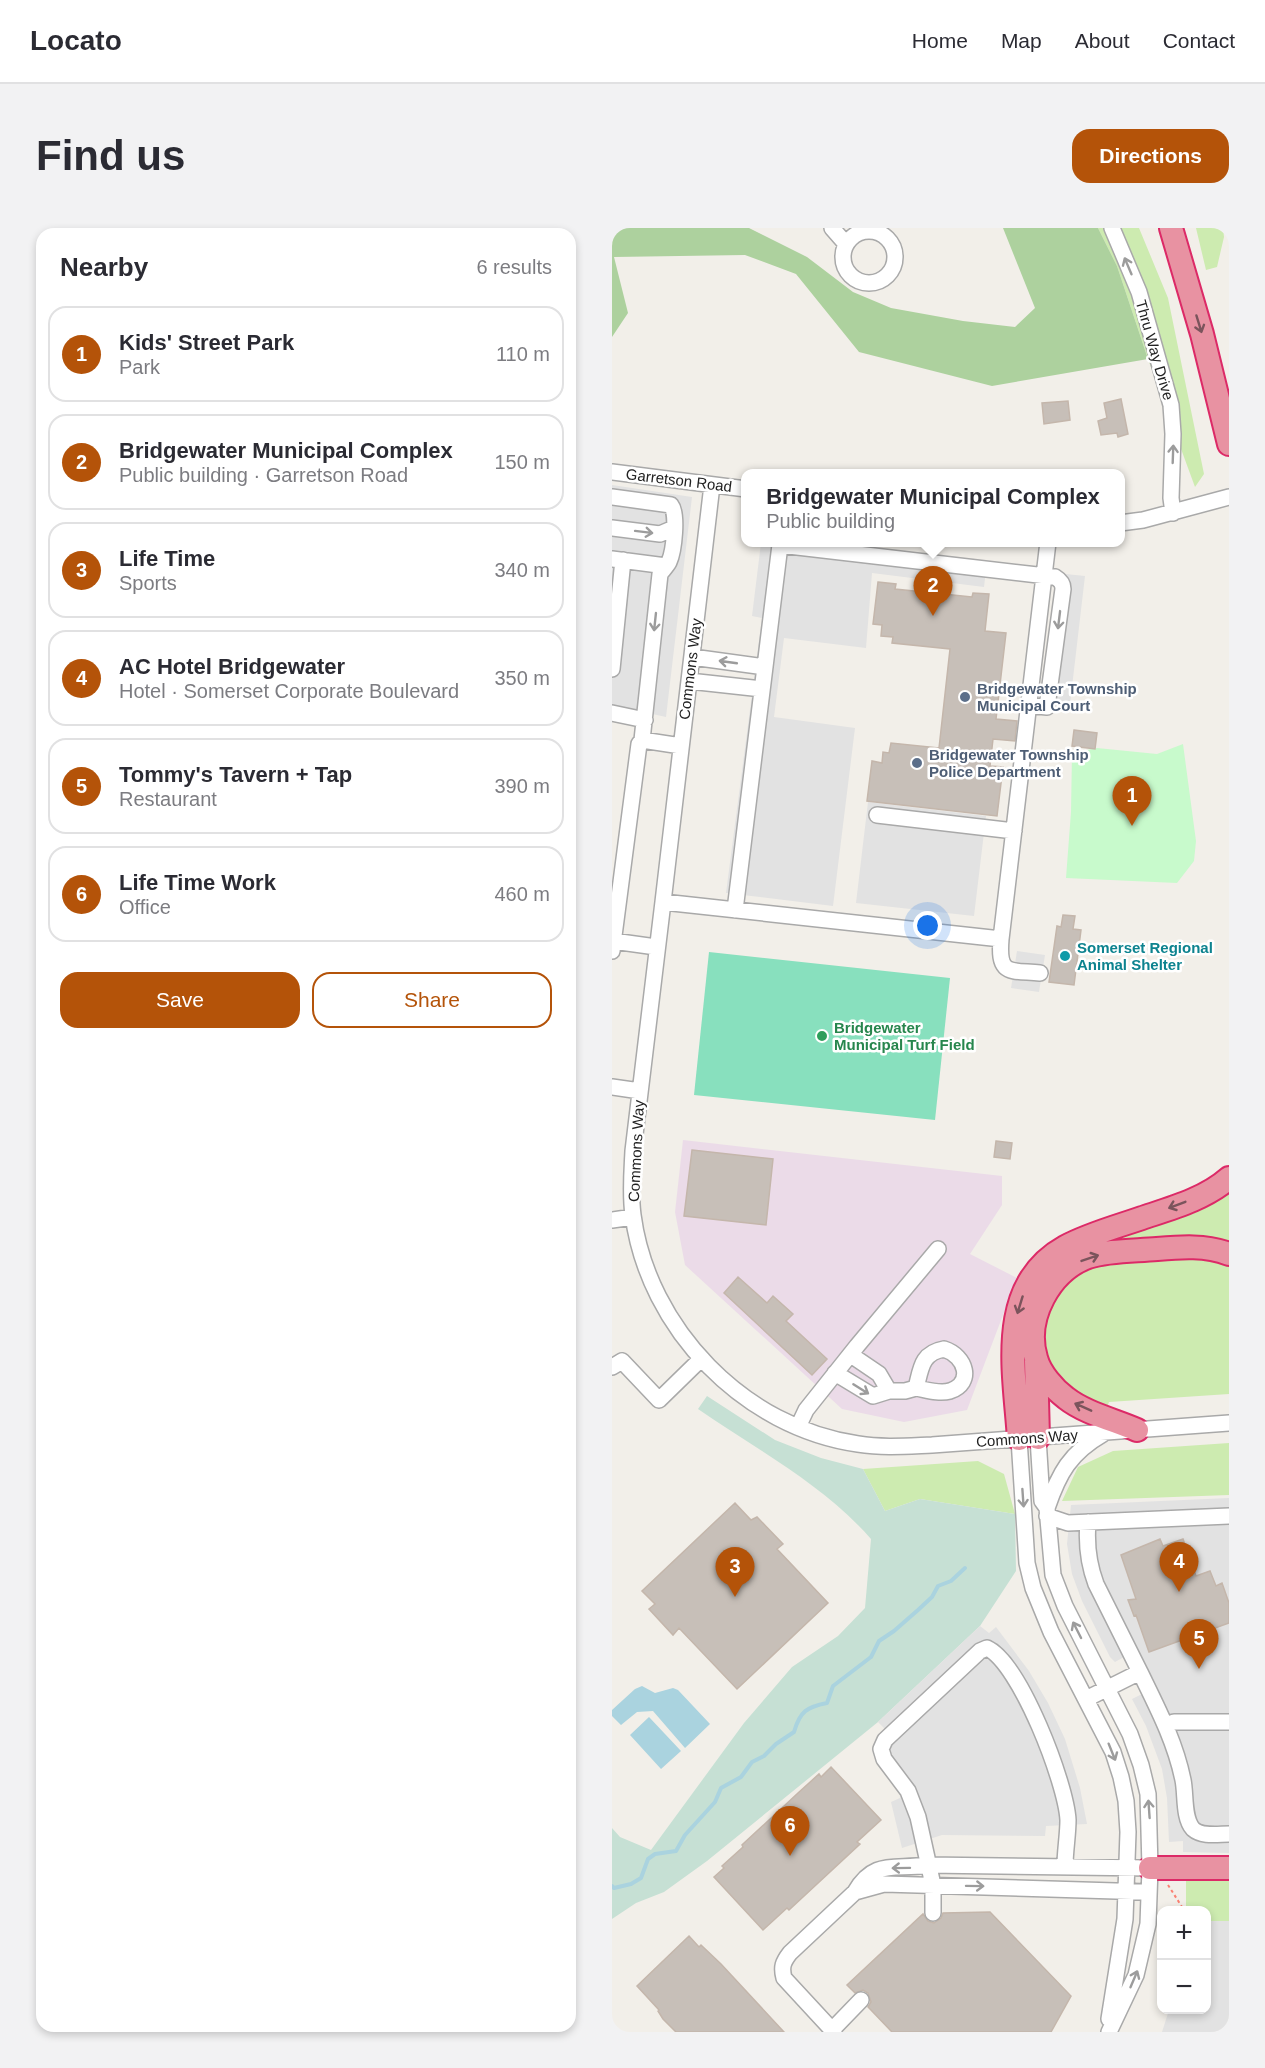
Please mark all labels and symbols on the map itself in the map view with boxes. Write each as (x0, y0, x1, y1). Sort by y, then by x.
one-way arrow (1122, 258, 1133, 276)
street label: Thru Way Drive (1133, 298, 1177, 402)
one-way arrow (1195, 314, 1206, 333)
one-way arrow (1167, 445, 1178, 465)
street label: Garretson Road (625, 465, 733, 495)
one-way arrow (633, 527, 653, 538)
pin: 2 (914, 566, 952, 616)
one-way arrow (1053, 610, 1064, 630)
one-way arrow (649, 612, 660, 632)
street label: Commons Way (675, 617, 705, 721)
one-way arrow (719, 656, 739, 667)
place label: Bridgewater Township Municipal Court (977, 680, 1137, 714)
marker: Bridgewater Township Municipal Court (958, 690, 972, 704)
place label: Bridgewater Township Police Department (929, 746, 1089, 780)
marker: Bridgewater Township Police Department (910, 756, 924, 770)
pin: 1 (1112, 776, 1152, 826)
your location (913, 911, 942, 940)
place label: Somerset Regional Animal Shelter (1077, 939, 1213, 973)
marker: Somerset Regional Animal Shelter (1058, 949, 1072, 963)
place label: Bridgewater Municipal Turf Field (834, 1019, 975, 1053)
marker: Bridgewater Municipal Turf Field (815, 1029, 829, 1043)
street label: Commons Way (625, 1099, 647, 1202)
one-way arrow (1169, 1201, 1187, 1212)
one-way arrow (1080, 1252, 1099, 1263)
one-way arrow (1014, 1295, 1025, 1314)
one-way arrow (852, 1384, 869, 1396)
one-way arrow (1074, 1401, 1092, 1413)
street label: Commons Way (976, 1426, 1079, 1450)
one-way arrow (1018, 1487, 1029, 1507)
pin: 4 (1160, 1542, 1198, 1592)
pin: 3 (716, 1548, 754, 1597)
pin: 5 (1180, 1620, 1218, 1669)
one-way arrow (1070, 1621, 1082, 1639)
one-way arrow (1107, 1742, 1118, 1761)
one-way arrow (1143, 1800, 1154, 1820)
pin: 6 (770, 1806, 810, 1856)
one-way arrow (892, 1862, 911, 1874)
one-way arrow (965, 1881, 985, 1892)
one-way arrow (1129, 1970, 1140, 1988)

